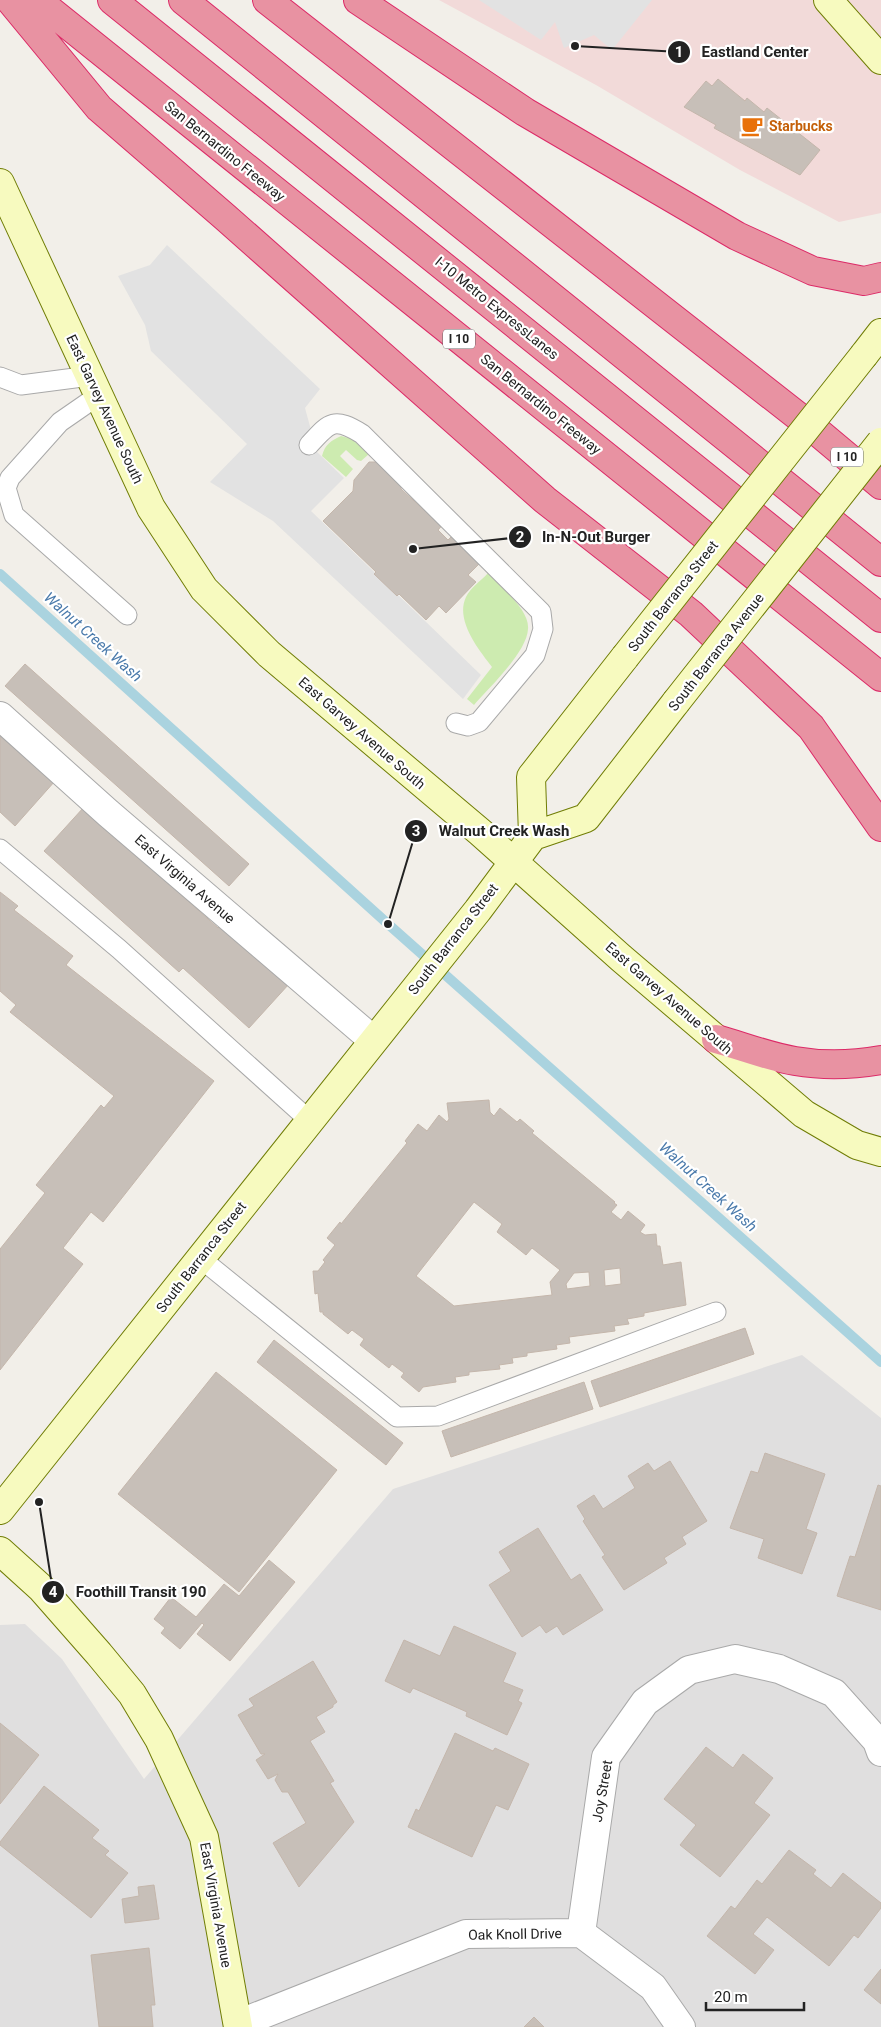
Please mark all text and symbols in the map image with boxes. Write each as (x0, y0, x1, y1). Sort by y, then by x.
callout: Eastland Center (666, 37, 818, 67)
text: 1 (675, 43, 683, 61)
text: Eastland Center (702, 43, 809, 61)
street label: San Bernardino Freeway (162, 98, 289, 205)
cafe icon: Starbucks (739, 113, 765, 139)
place label: Starbucks (769, 118, 833, 134)
street label: I-10 Metro ExpressLanes (432, 253, 562, 363)
road number: I 10 (443, 329, 475, 348)
street label: East Garvey Avenue South (63, 332, 147, 486)
street label: San Bernardino Freeway (478, 351, 605, 458)
road number: I 10 (831, 448, 863, 467)
callout: In-N-Out Burger (507, 522, 660, 552)
text: 2 (516, 528, 525, 546)
text: In-N-Out Burger (542, 528, 651, 546)
street label: South Barranca Street (625, 537, 721, 655)
water label: Walnut Creek Wash (40, 588, 146, 686)
street label: South Barranca Avenue (665, 590, 767, 714)
street label: East Garvey Avenue South (295, 674, 429, 792)
callout: Walnut Creek Wash (404, 816, 580, 846)
text: 3 (412, 822, 420, 840)
text: Walnut Creek Wash (439, 822, 569, 840)
street label: East Virginia Avenue (132, 831, 238, 927)
street label: South Barranca Street (405, 880, 501, 998)
street label: East Garvey Avenue South (602, 939, 736, 1057)
water label: Walnut Creek Wash (655, 1138, 761, 1236)
street label: South Barranca Street (153, 1198, 249, 1316)
callout: Foothill Transit 190 (40, 1577, 216, 1607)
text: 4 (49, 1583, 58, 1601)
text: Foothill Transit 190 (76, 1583, 206, 1601)
street label: Joy Street (589, 1758, 615, 1823)
street label: East Virginia Avenue (197, 1841, 235, 1969)
street label: Oak Knoll Drive (468, 1925, 562, 1943)
scale bar (706, 1980, 804, 2012)
text: 20 m (714, 1988, 748, 2006)

